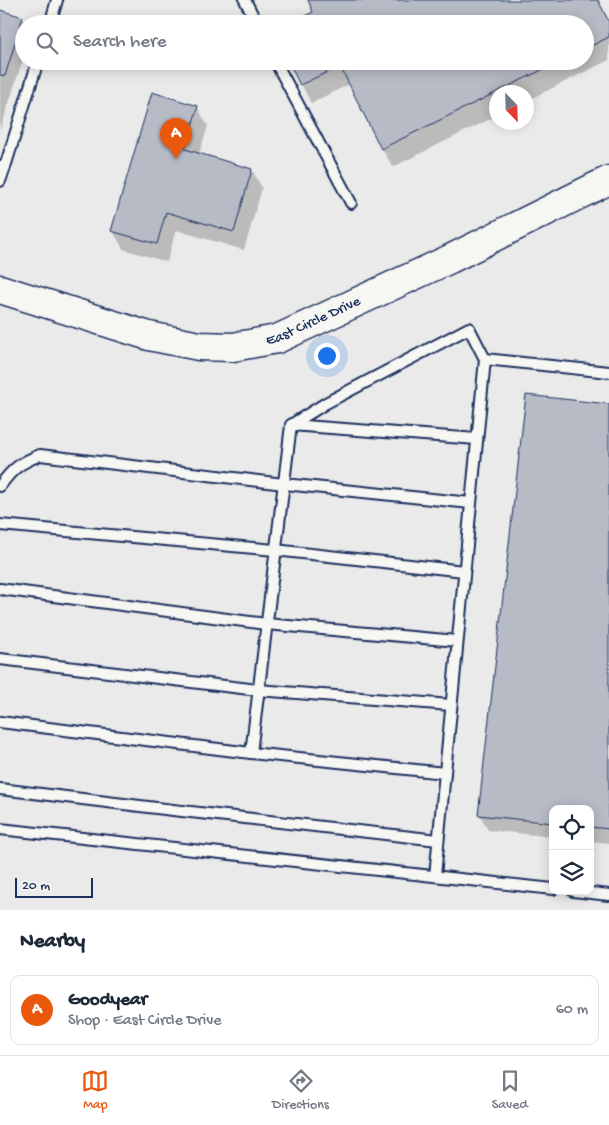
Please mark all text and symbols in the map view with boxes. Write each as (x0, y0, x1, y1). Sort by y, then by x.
search box (15, 15, 594, 70)
icon: search (33, 29, 61, 57)
text: Search here (73, 31, 167, 54)
north arrow (489, 85, 534, 130)
pin: A (160, 118, 192, 159)
street label: East Circle Drive (265, 292, 364, 350)
your location (314, 343, 340, 369)
map controls (549, 805, 594, 895)
button: locate (549, 805, 594, 850)
button: layers (549, 850, 594, 895)
scale bar (15, 875, 92, 898)
text: 20 m (22, 878, 50, 895)
text: Nearby (20, 930, 85, 955)
text: Goodyear (68, 989, 147, 1012)
text: A (32, 1001, 42, 1020)
text: 60 m (556, 1001, 588, 1020)
text: Shop · East Circle Drive (68, 1012, 222, 1031)
tab: Map (81, 1067, 109, 1114)
tab: Directions (272, 1067, 329, 1114)
tab: Saved (492, 1067, 528, 1114)

